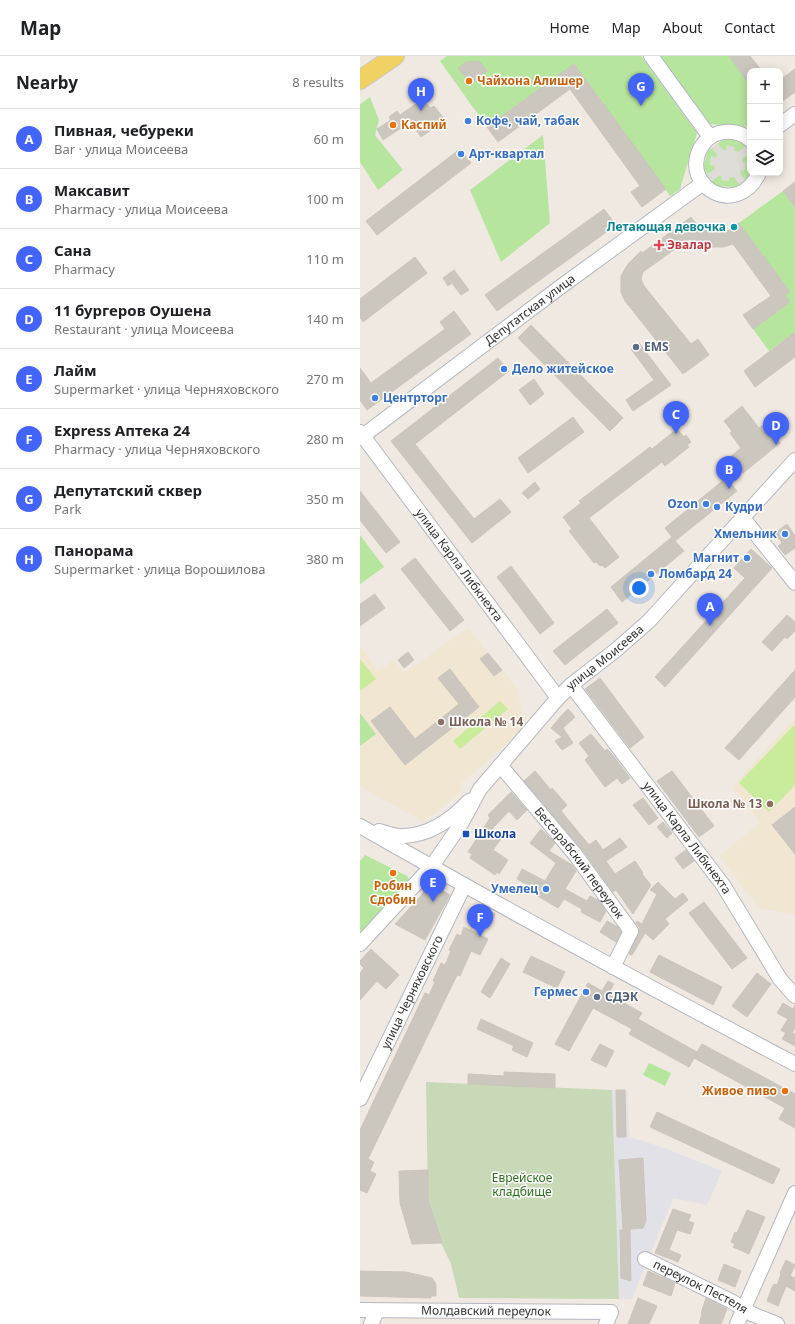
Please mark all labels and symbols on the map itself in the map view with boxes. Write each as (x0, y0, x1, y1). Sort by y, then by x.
place label: Чайхона Алишер (477, 72, 583, 89)
pin: G (628, 73, 654, 106)
marker: Чайхона Алишер (464, 76, 474, 86)
pin: H (408, 78, 434, 111)
place label: Кофе, чай, табак (476, 112, 580, 129)
place label: Каспий (401, 116, 447, 133)
marker: Кофе, чай, табак (463, 116, 473, 126)
marker: Каспий (388, 120, 398, 130)
place label: Арт-квартал (469, 145, 544, 162)
marker: Арт-квартал (456, 149, 466, 159)
place label: Летающая девочка (607, 218, 726, 235)
marker: Летающая девочка (729, 222, 739, 232)
place label: Эвалар (667, 236, 712, 253)
marker: Эвалар (654, 240, 664, 250)
street label: Депутатская улица (481, 270, 579, 349)
place label: EMS (644, 338, 669, 355)
marker: EMS (631, 342, 641, 352)
place label: Дело житейское (512, 360, 614, 377)
marker: Дело житейское (499, 364, 509, 374)
place label: Центрторг (383, 389, 448, 406)
marker: Центрторг (370, 393, 380, 403)
pin: C (663, 401, 689, 434)
pin: D (763, 412, 789, 445)
pin: B (716, 456, 742, 489)
place label: Ozon (667, 495, 698, 512)
place label: Кудри (725, 498, 763, 515)
marker: Ozon (701, 499, 711, 509)
marker: Кудри (712, 502, 722, 512)
street label: улица Карла Либкнехта (412, 505, 507, 625)
place label: Хмельник (714, 525, 778, 542)
marker: Хмельник (780, 529, 790, 539)
place label: Магнит (693, 549, 739, 566)
marker: Магнит (742, 553, 752, 563)
place label: Ломбард 24 (659, 565, 732, 582)
marker: Ломбард 24 (646, 569, 656, 579)
your location (629, 578, 649, 598)
pin: A (697, 593, 723, 626)
street label: улица Моисеева (562, 621, 647, 693)
place label: Школа № 14 (449, 713, 523, 730)
marker: Школа № 14 (436, 717, 446, 727)
street label: улица Карла Либкнехта (639, 778, 736, 897)
place label: Школа № 13 (688, 795, 762, 812)
marker: Школа № 13 (765, 799, 775, 809)
street label: Бессарабский переулок (531, 803, 629, 923)
place label: Школа (474, 825, 516, 842)
marker: Школа (461, 829, 471, 839)
marker: Робин Сдобин (388, 868, 398, 878)
pin: E (420, 869, 446, 902)
place label: Робин Сдобин (370, 877, 416, 908)
place label: Умелец (491, 880, 538, 897)
marker: Умелец (541, 884, 551, 894)
pin: F (467, 904, 493, 937)
street label: улица Черняховского (377, 932, 447, 1052)
place label: Гермес (534, 983, 578, 1000)
marker: Гермес (581, 987, 591, 997)
place label: СДЭК (605, 988, 639, 1005)
marker: СДЭК (592, 992, 602, 1002)
place label: Живое пиво (702, 1082, 777, 1099)
marker: Живое пиво (780, 1086, 790, 1096)
park label: Еврейское кладбище (492, 1169, 553, 1200)
street label: переулок Пестеля (650, 1255, 751, 1317)
street label: Молдавский переулок (421, 1301, 552, 1320)

